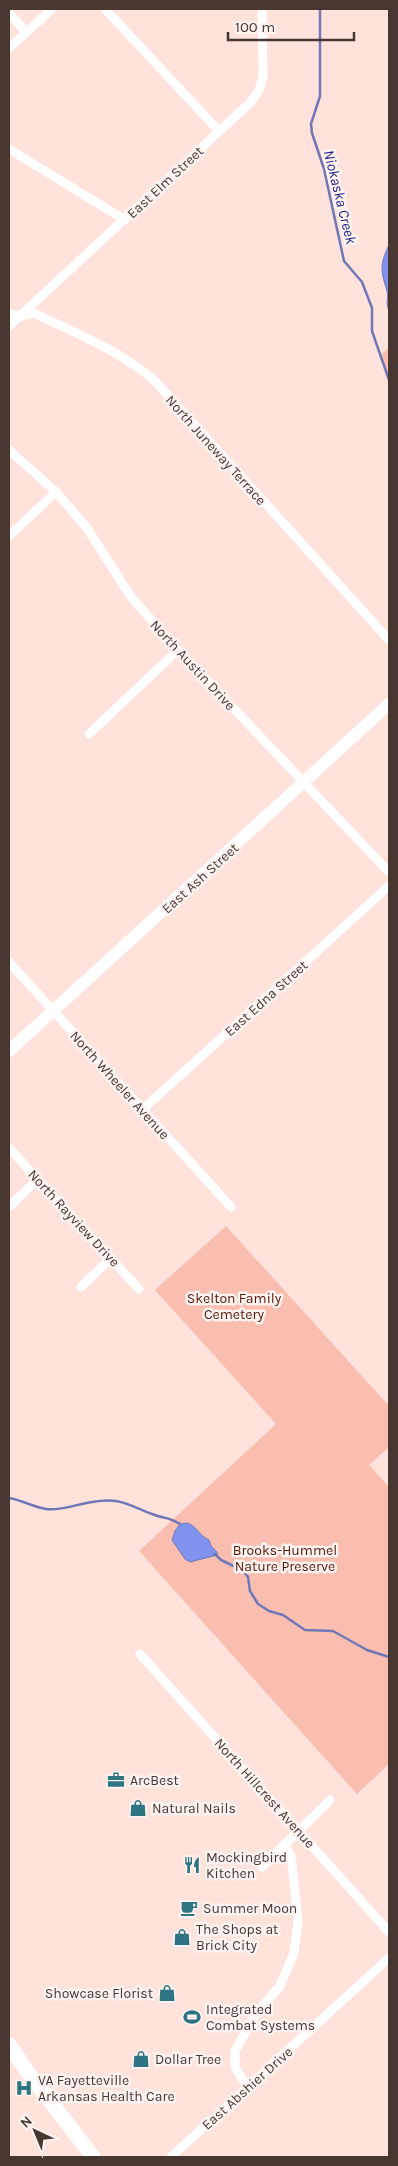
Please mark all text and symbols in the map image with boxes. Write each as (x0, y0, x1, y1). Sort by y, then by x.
scale bar (228, 10, 354, 42)
text: 100 m (235, 18, 275, 36)
street label: East Elm Street (124, 143, 207, 222)
water label: Niokaska Creek (320, 148, 360, 246)
street label: North Juneway Terrace (162, 392, 270, 509)
street label: North Austin Drive (146, 617, 239, 714)
street label: East Ash Street (159, 840, 242, 917)
street label: East Edna Street (221, 957, 311, 1040)
street label: North Wheeler Avenue (66, 1028, 173, 1143)
street label: North Rayview Drive (24, 1166, 123, 1270)
park label: Skelton Family Cemetery (187, 1290, 282, 1323)
park label: Brooks-Hummel Nature Preserve (233, 1542, 337, 1575)
street label: North Hillcrest Avenue (211, 1735, 319, 1852)
office icon: ArcBest (106, 1770, 126, 1790)
place label: ArcBest (130, 1772, 179, 1789)
shop icon: Natural Nails (128, 1798, 148, 1818)
place label: Natural Nails (152, 1800, 236, 1817)
place label: Mockingbird Kitchen (206, 1849, 287, 1882)
restaurant icon: Mockingbird Kitchen (182, 1855, 202, 1875)
cafe icon: Summer Moon (179, 1898, 199, 1918)
place label: Summer Moon (203, 1900, 297, 1917)
place label: The Shops at Brick City (196, 1921, 278, 1954)
shop icon: The Shops at Brick City (172, 1927, 192, 1947)
shop icon: Showcase Florist (157, 1983, 177, 2003)
place label: Showcase Florist (45, 1985, 153, 2002)
place label: Integrated Combat Systems (206, 2001, 315, 2034)
sports icon: Integrated Combat Systems (182, 2007, 202, 2027)
street label: East Abshier Drive (199, 2043, 296, 2134)
shop icon: Dollar Tree (131, 2049, 151, 2069)
place label: Dollar Tree (155, 2051, 221, 2068)
place label: VA Fayetteville Arkansas Health Care (38, 2072, 175, 2105)
hospital icon: VA Fayetteville Arkansas Health Care (14, 2078, 34, 2098)
north arrow (10, 2106, 60, 2156)
text: N (17, 2112, 36, 2132)

